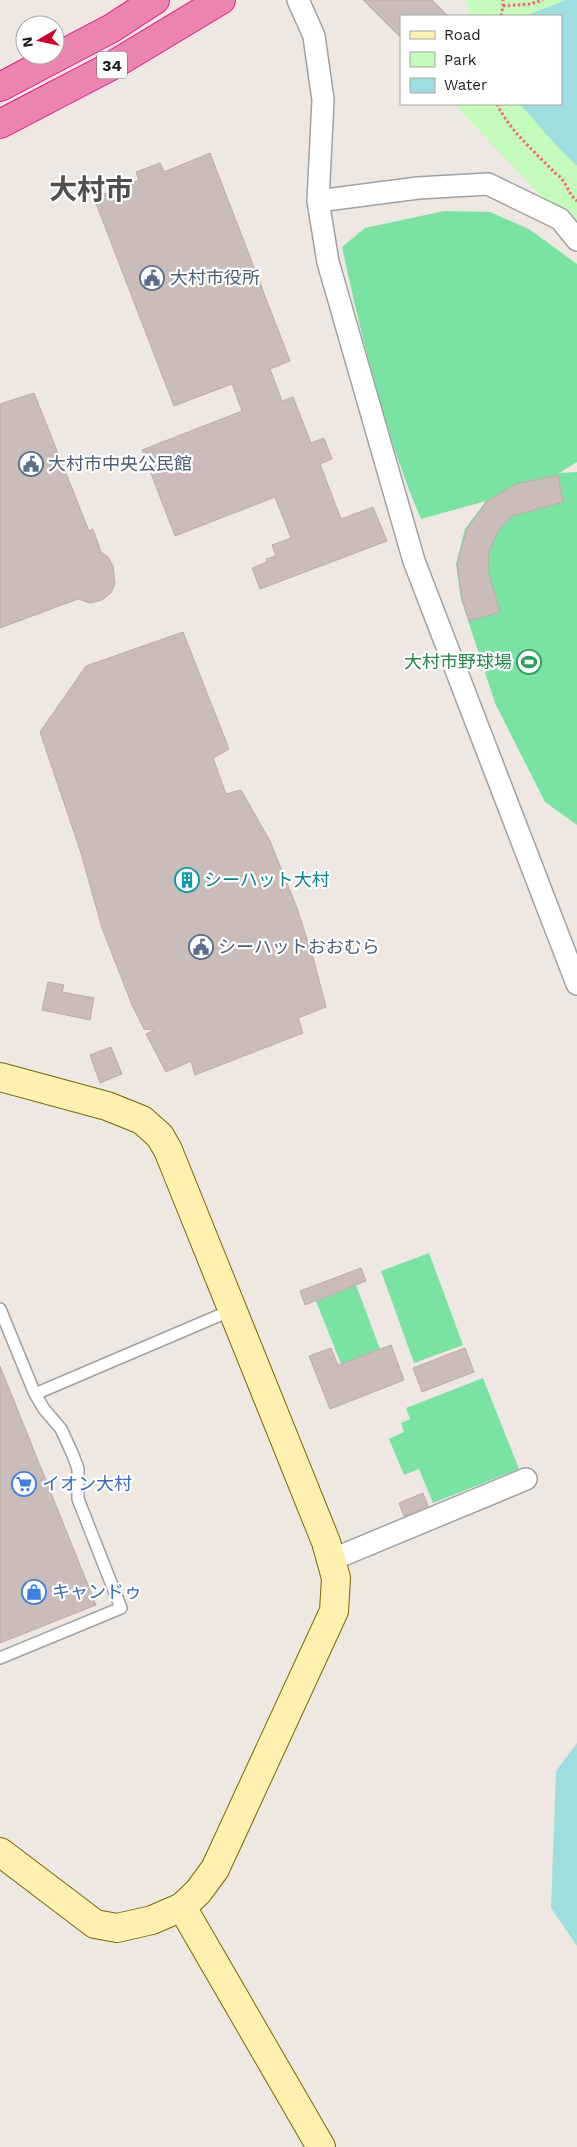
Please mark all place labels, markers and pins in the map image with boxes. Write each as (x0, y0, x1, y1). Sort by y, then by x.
public building icon: 大村市役所 (139, 265, 165, 291)
place label: 大村市役所 (170, 267, 260, 288)
public building icon: 大村市中央公民館 (18, 451, 44, 477)
place label: 大村市中央公民館 (48, 453, 192, 474)
sports icon: 大村市野球場 (516, 649, 542, 675)
place label: 大村市野球場 (404, 651, 512, 672)
building icon: シーハット大村 (174, 867, 200, 893)
place label: シーハット大村 (204, 869, 330, 890)
public building icon: シーハットおおむら (188, 934, 214, 960)
place label: シーハットおおむら (218, 936, 380, 957)
supermarket icon: イオン大村 (11, 1471, 37, 1497)
place label: イオン大村 (42, 1473, 132, 1494)
shop icon: キャンドゥ (21, 1579, 47, 1605)
place label: キャンドゥ (52, 1581, 142, 1602)

